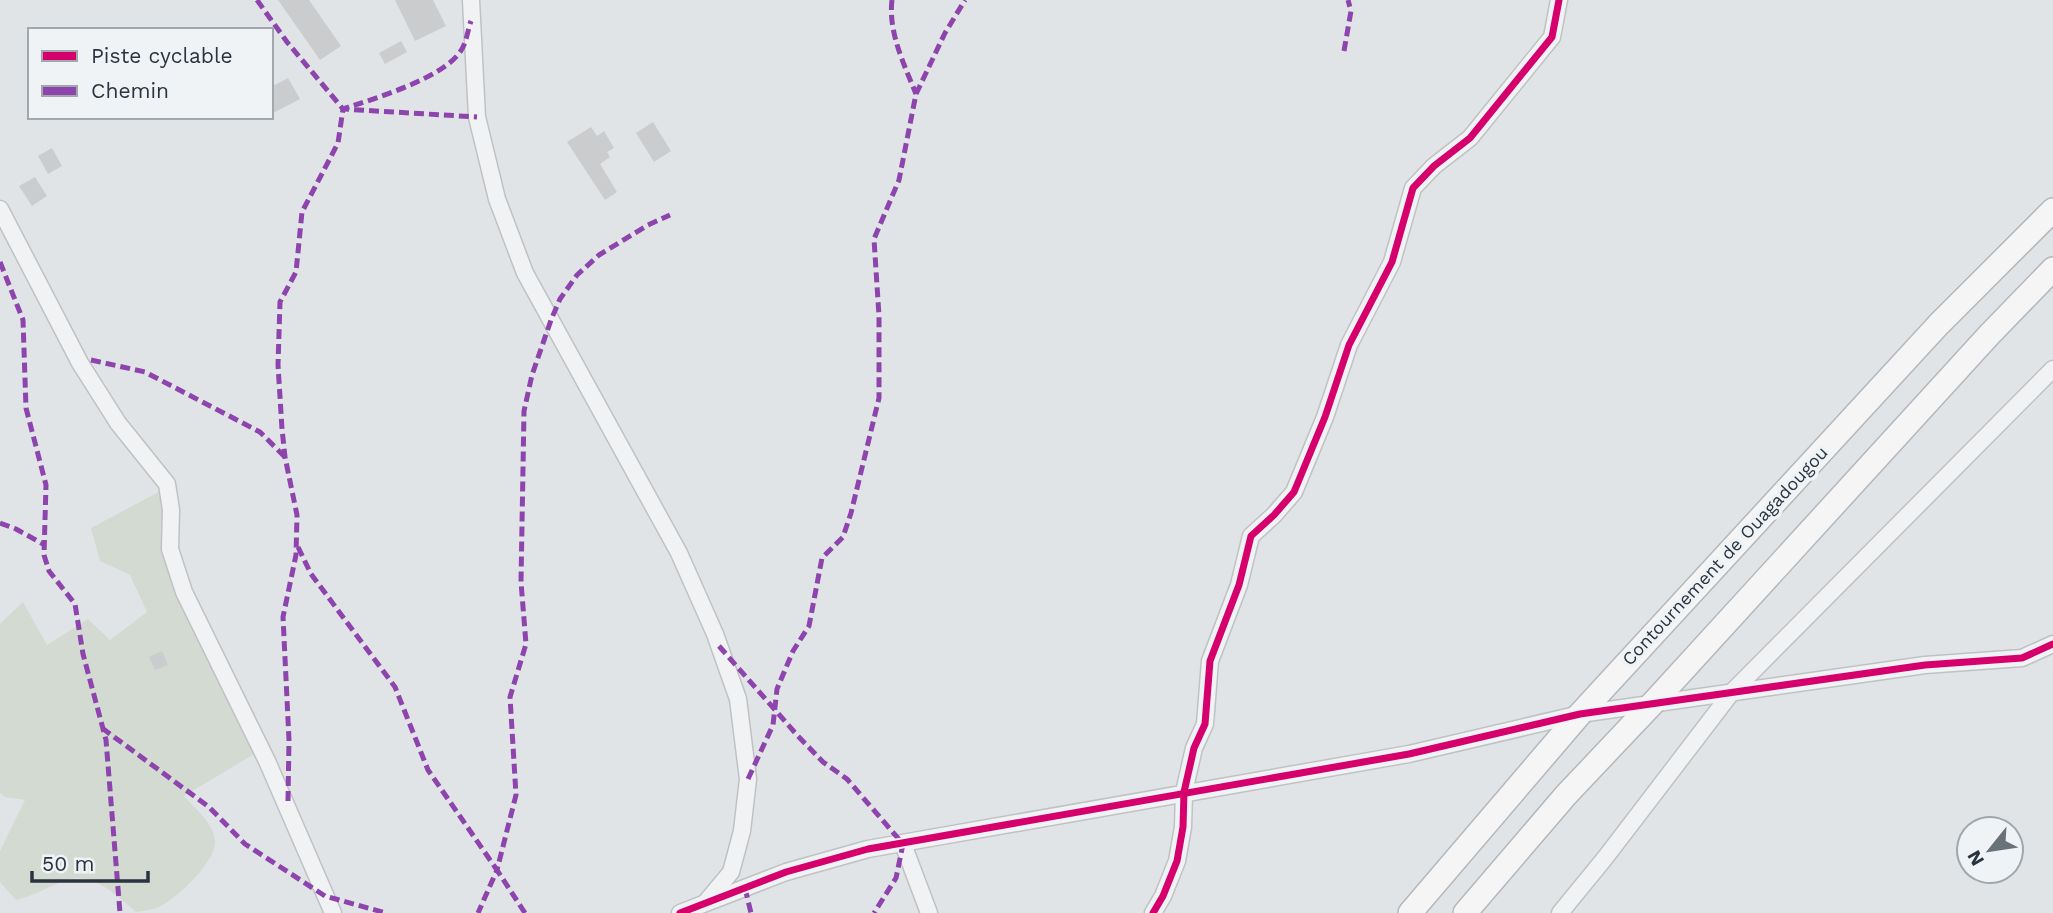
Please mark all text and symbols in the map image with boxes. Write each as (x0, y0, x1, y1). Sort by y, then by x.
legend (28, 28, 273, 119)
text: Piste cyclable (91, 43, 233, 68)
text: Chemin (91, 78, 169, 103)
street label: Contournement de Ouagadougou (1617, 442, 1832, 670)
north arrow (1955, 815, 2025, 885)
scale bar (32, 839, 147, 883)
text: N (1962, 846, 1989, 870)
text: 50 m (42, 851, 94, 876)

